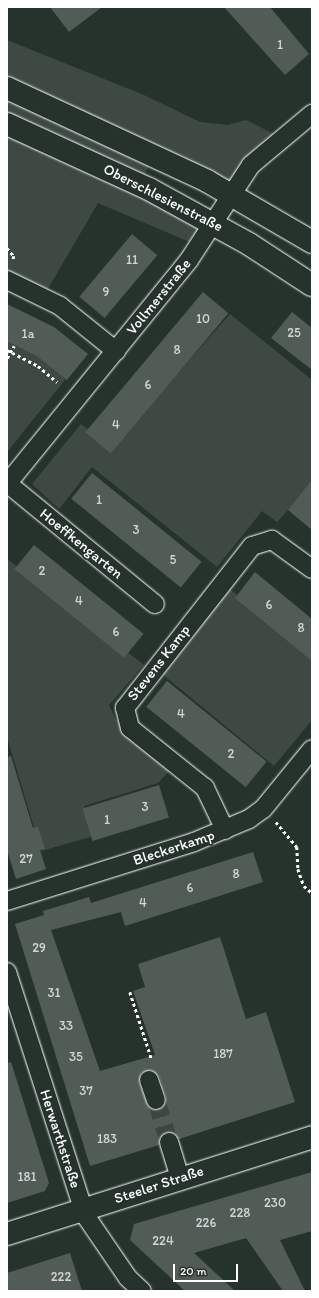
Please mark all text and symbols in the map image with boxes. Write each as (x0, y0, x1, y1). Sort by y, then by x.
house number: 1 (277, 37, 283, 53)
street label: Oberschlesienstraße (100, 160, 226, 236)
house number: 11 (126, 252, 138, 268)
street label: Vollmerstraße (123, 255, 195, 339)
house number: 9 (103, 284, 109, 300)
house number: 10 (196, 311, 210, 327)
house number: 25 (287, 325, 301, 341)
house number: 1a (22, 326, 34, 342)
house number: 8 (173, 342, 181, 358)
house number: 6 (145, 377, 151, 393)
house number: 4 (112, 417, 120, 433)
house number: 1 (96, 492, 102, 508)
street label: Hoeffkengarten (36, 505, 126, 583)
house number: 3 (132, 522, 140, 538)
house number: 5 (170, 552, 176, 568)
house number: 2 (39, 563, 45, 579)
house number: 4 (75, 593, 83, 609)
house number: 6 (266, 597, 272, 613)
house number: 8 (297, 620, 305, 636)
street label: Stevens Kamp (124, 622, 194, 704)
house number: 6 (113, 624, 119, 640)
house number: 4 (177, 706, 185, 722)
house number: 2 (228, 746, 234, 762)
house number: 3 (141, 799, 149, 815)
house number: 1 (104, 812, 110, 828)
street label: Bleckerkamp (131, 826, 217, 870)
house number: 27 (19, 851, 33, 867)
house number: 8 (232, 866, 240, 882)
house number: 6 (187, 880, 193, 896)
house number: 4 (139, 895, 147, 911)
house number: 29 (32, 940, 46, 956)
house number: 31 (47, 985, 61, 1001)
house number: 33 (59, 1018, 73, 1034)
house number: 187 (213, 1046, 233, 1062)
house number: 35 (69, 1049, 83, 1065)
house number: 37 (79, 1083, 93, 1099)
street label: Herwarthstraße (36, 1087, 84, 1191)
house number: 183 (97, 1131, 117, 1147)
street label: Steeler Straße (112, 1162, 206, 1208)
house number: 181 (17, 1169, 37, 1185)
house number: 230 (264, 1195, 286, 1211)
house number: 228 (230, 1205, 250, 1221)
house number: 226 (196, 1215, 216, 1231)
house number: 224 (152, 1233, 174, 1249)
scale bar (175, 1256, 240, 1282)
text: 20 m (180, 1264, 207, 1278)
house number: 222 (51, 1269, 71, 1285)

